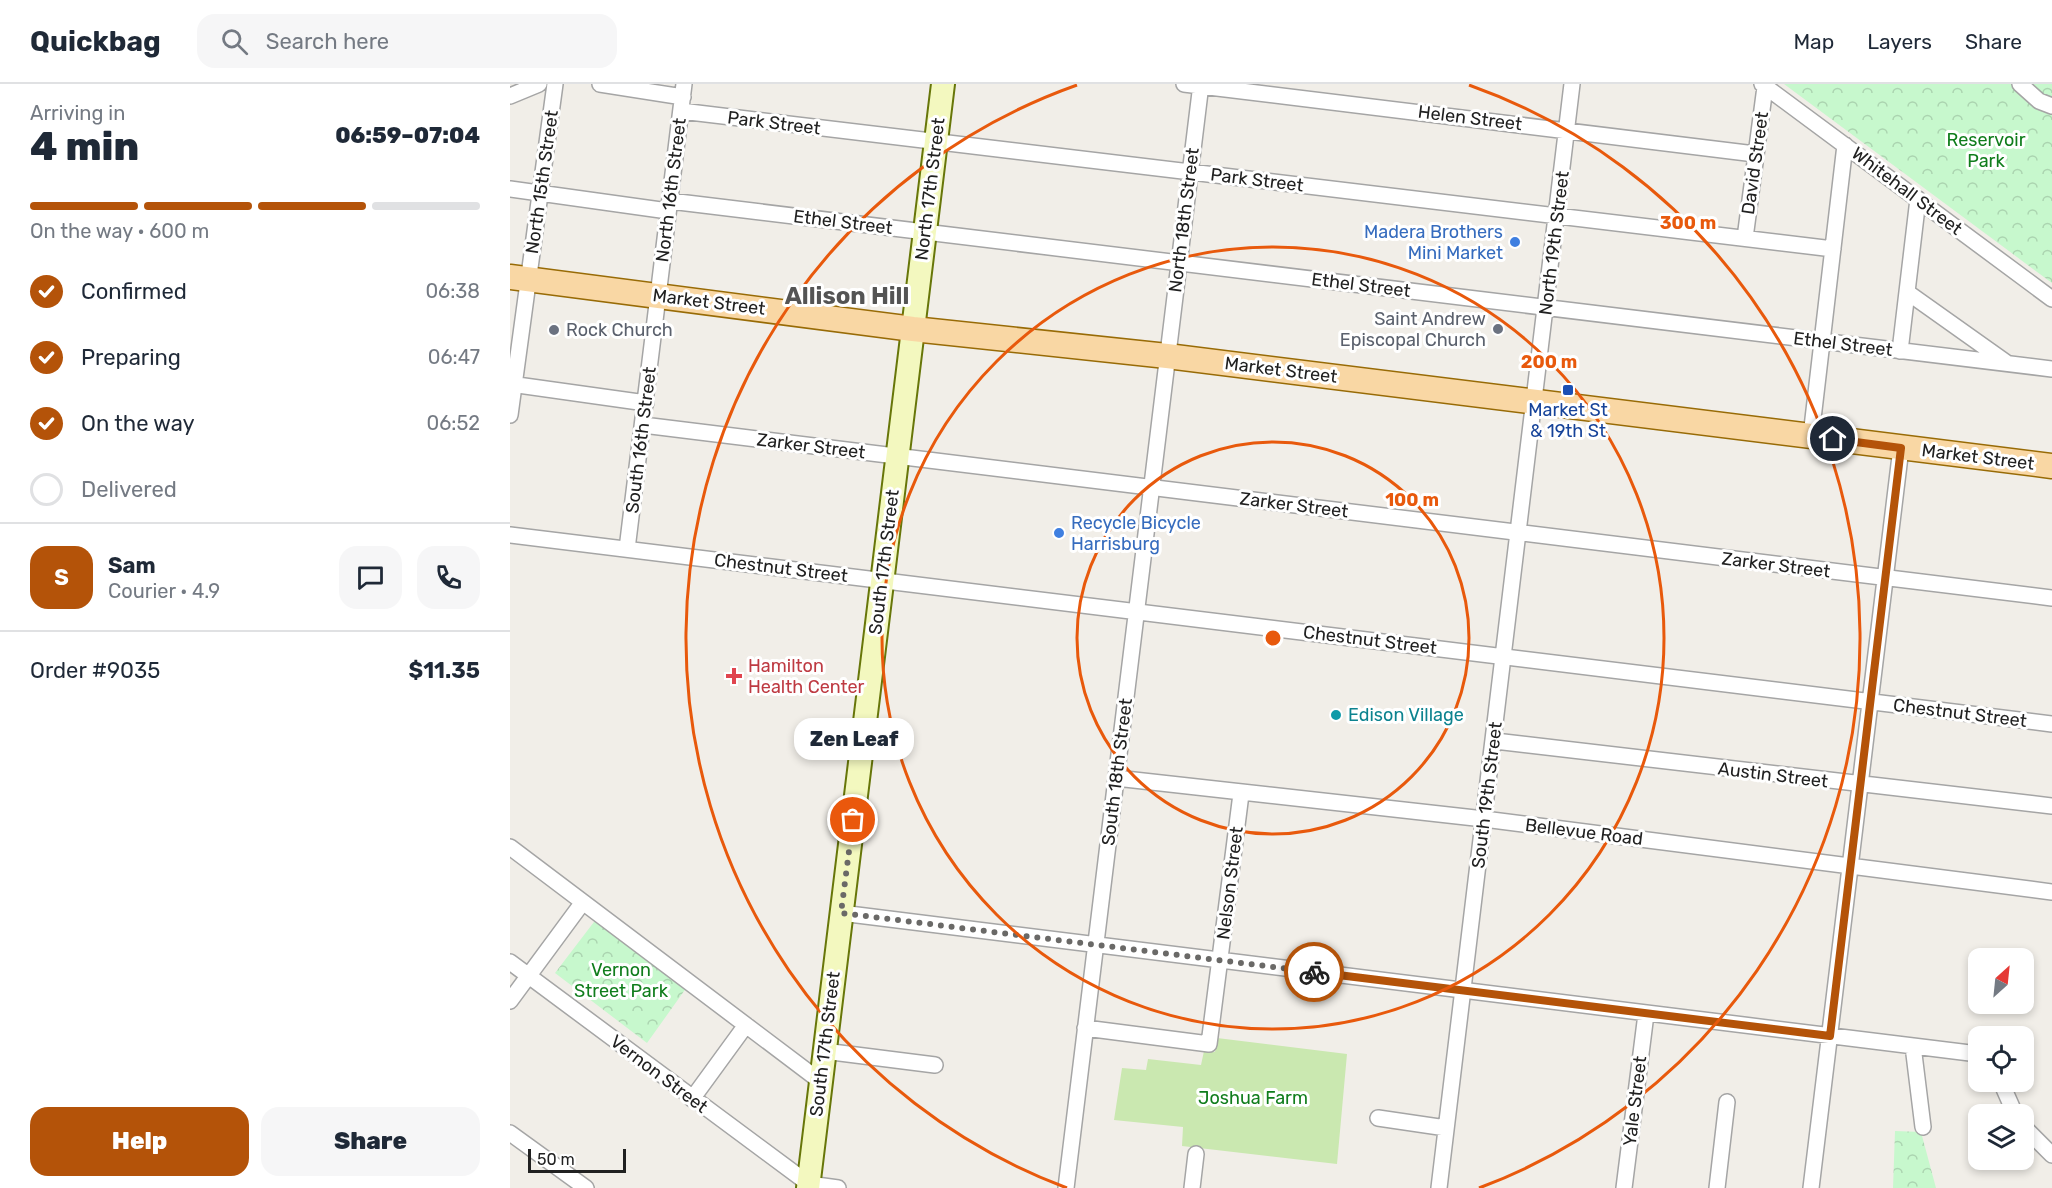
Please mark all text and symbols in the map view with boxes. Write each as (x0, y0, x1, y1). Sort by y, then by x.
search box (197, 14, 617, 68)
text: Quickbag (30, 25, 161, 58)
icon: search (218, 25, 251, 58)
text: Search here (266, 28, 389, 55)
text: Map (1793, 29, 1834, 54)
text: Layers (1867, 29, 1932, 54)
text: Share (1965, 29, 2022, 54)
text: Arriving in (30, 101, 125, 125)
street label: Helen Street (1417, 101, 1523, 135)
street label: Park Street (726, 106, 822, 140)
street label: North 15th Street (521, 109, 563, 255)
street label: David Street (1737, 110, 1773, 216)
street label: North 17th Street (910, 116, 950, 262)
street label: North 16th Street (651, 117, 691, 263)
text: 06:59–07:04 (335, 122, 480, 149)
text: 4 min (30, 124, 139, 170)
park label: Reservoir Park (1946, 129, 2026, 172)
street label: Whitehall Street (1847, 142, 1967, 240)
street label: North 18th Street (1164, 146, 1204, 294)
street label: Park Street (1209, 163, 1305, 197)
street label: North 19th Street (1534, 170, 1574, 316)
street label: Ethel Street (792, 205, 894, 239)
text: 300 m (1660, 212, 1716, 234)
text: On the way · 600 m (30, 219, 209, 243)
place label: Madera Brothers Mini Market (1364, 221, 1503, 264)
marker: Madera Brothers Mini Market (1508, 235, 1522, 249)
street label: Ethel Street (1310, 268, 1412, 302)
icon: check (30, 275, 63, 308)
text: Confirmed (81, 278, 187, 305)
text: 06:38 (425, 279, 480, 303)
district label: Allison Hill (785, 282, 909, 310)
street label: Market Street (651, 284, 767, 320)
place label: Saint Andrew Episcopal Church (1340, 308, 1486, 351)
place label: Rock Church (566, 319, 673, 341)
marker: Saint Andrew Episcopal Church (1491, 322, 1505, 336)
marker: Rock Church (547, 323, 561, 337)
street label: Ethel Street (1792, 327, 1894, 361)
icon: check (30, 341, 63, 374)
text: Preparing (81, 344, 181, 371)
text: 06:47 (428, 345, 480, 369)
text: 200 m (1521, 351, 1577, 373)
street label: Market Street (1223, 352, 1339, 388)
street label: South 16th Street (621, 365, 661, 515)
marker: Market St & 19th St (1561, 383, 1575, 397)
place label: Market St & 19th St (1528, 399, 1608, 442)
icon: check (30, 407, 63, 440)
text: On the way (81, 410, 195, 437)
text: 06:52 (427, 411, 480, 435)
pin (1807, 413, 1858, 464)
icon: home (1816, 422, 1849, 455)
street label: Zarker Street (755, 428, 867, 464)
street label: Market Street (1920, 439, 2036, 475)
text: Delivered (81, 476, 177, 503)
street label: Zarker Street (1238, 487, 1350, 523)
street label: South 17th Street (864, 488, 904, 636)
text: 100 m (1385, 489, 1439, 511)
place label: Recycle Bicycle Harrisburg (1071, 512, 1201, 555)
marker: Recycle Bicycle Harrisburg (1052, 526, 1066, 540)
button: chat (339, 546, 402, 609)
button: phone (417, 546, 480, 609)
street label: Zarker Street (1720, 547, 1832, 583)
street label: Chestnut Street (713, 549, 849, 587)
text: Sam (108, 552, 156, 579)
text: S (54, 564, 69, 591)
text: Courier · 4.9 (108, 579, 220, 603)
street label: Chestnut Street (1302, 621, 1438, 659)
centre of rings (1263, 628, 1283, 648)
place label: Hamilton Health Center (748, 655, 865, 698)
text: Order #9035 (30, 657, 160, 684)
text: $11.35 (408, 657, 480, 684)
marker: Hamilton Health Center (725, 667, 743, 685)
street label: Chestnut Street (1892, 694, 2028, 732)
street label: South 18th Street (1097, 697, 1137, 847)
place label: Edison Village (1348, 704, 1464, 726)
marker: Edison Village (1329, 708, 1343, 722)
callout: Zen Leaf (793, 718, 913, 760)
street label: South 19th Street (1467, 720, 1507, 870)
text: Zen Leaf (810, 727, 898, 751)
street label: Austin Street (1717, 757, 1829, 793)
pin (827, 794, 878, 845)
icon: bag (836, 803, 869, 836)
street label: Bellevue Road (1524, 814, 1644, 850)
street label: Nelson Street (1212, 825, 1248, 941)
courier (1284, 942, 1344, 1002)
north arrow (1968, 948, 2034, 1014)
map controls (1968, 948, 2034, 1170)
icon: bike (1298, 956, 1331, 989)
park label: Vernon Street Park (574, 959, 669, 1002)
street label: South 17th Street (805, 970, 845, 1118)
button: locate (1968, 1026, 2034, 1092)
street label: Vernon Street (606, 1030, 712, 1118)
street label: Yale Street (1619, 1055, 1651, 1147)
park label: Joshua Farm (1198, 1087, 1308, 1109)
button: layers (1968, 1104, 2034, 1170)
button: Help (30, 1107, 249, 1176)
button: Share (261, 1107, 480, 1176)
scale bar (528, 1146, 626, 1174)
text: 50 m (537, 1150, 575, 1169)

